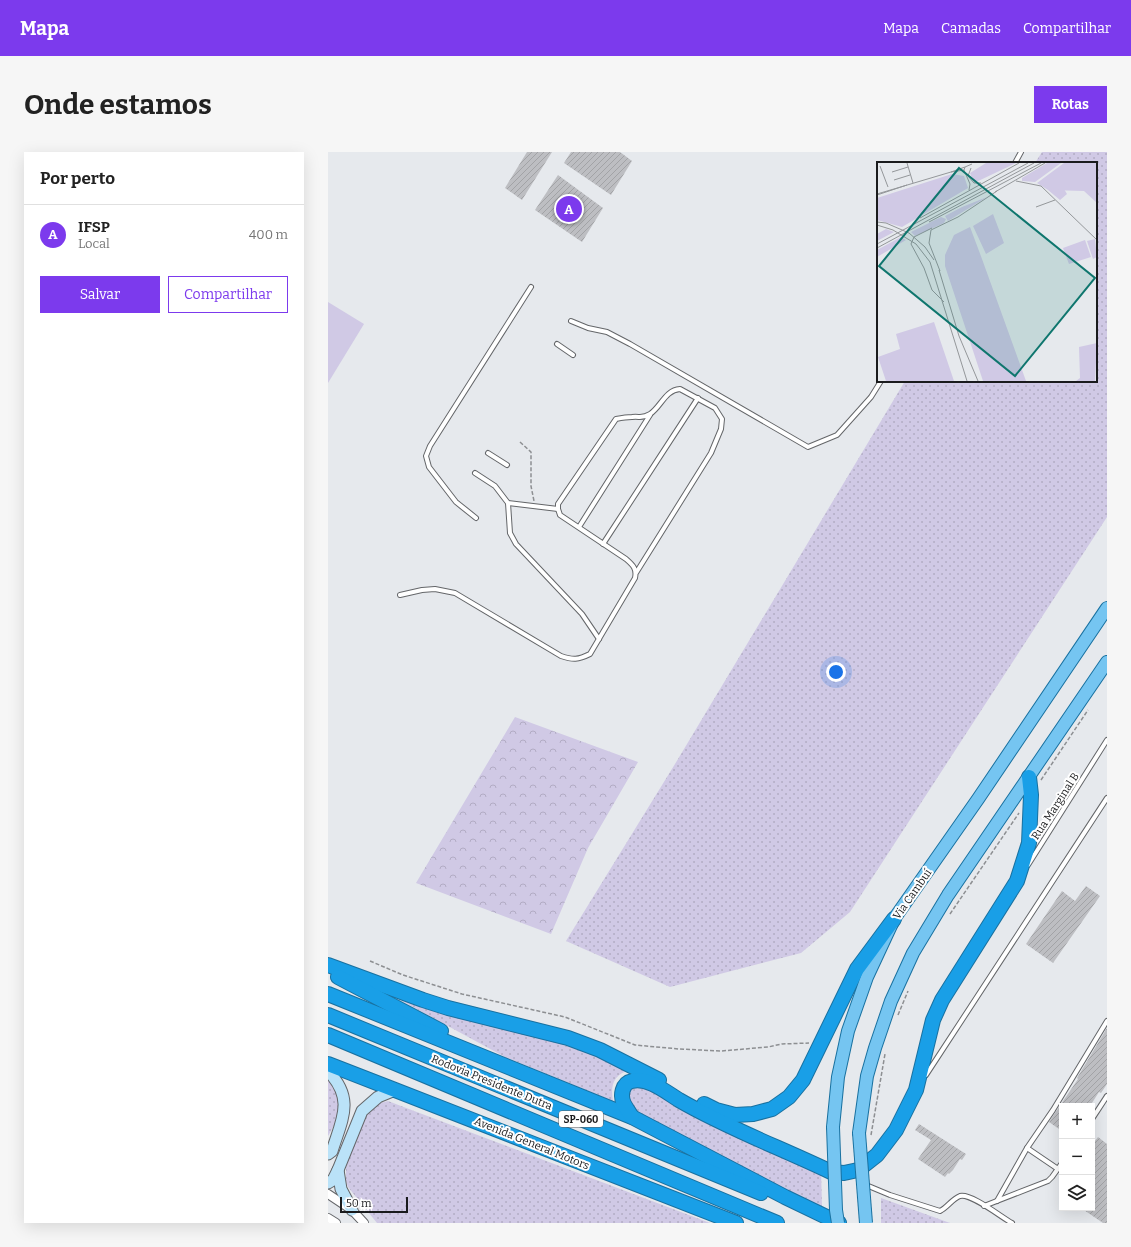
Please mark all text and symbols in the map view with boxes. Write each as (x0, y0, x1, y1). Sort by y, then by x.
text: Mapa (20, 17, 69, 40)
text: Mapa (883, 20, 919, 37)
text: Camadas (941, 20, 1001, 37)
text: Compartilhar (1023, 20, 1111, 37)
button: Rotas (1034, 86, 1107, 123)
text: Onde estamos (24, 88, 212, 121)
inset map (877, 162, 1097, 382)
text: Por perto (40, 168, 115, 189)
pin: A (556, 194, 582, 224)
text: IFSP (78, 218, 110, 236)
text: A (48, 227, 58, 242)
text: 400 m (249, 227, 288, 242)
text: Local (78, 236, 110, 251)
button: Salvar (40, 276, 160, 313)
button: Compartilhar (168, 276, 288, 313)
your location (826, 662, 846, 682)
street label: Rua Marginal B (1029, 770, 1082, 842)
street label: Via Cambuí (890, 866, 935, 922)
street label: Rodovia Presidente Dutra (429, 1052, 554, 1113)
map controls (1059, 1103, 1095, 1211)
button: + (1059, 1103, 1095, 1139)
road number: SP-060 (559, 1111, 603, 1127)
street label: Avenida General Motors (472, 1114, 591, 1172)
button: − (1059, 1139, 1095, 1175)
button: layers (1059, 1175, 1095, 1211)
scale bar (340, 1195, 408, 1214)
text: 50 m (346, 1197, 372, 1210)

